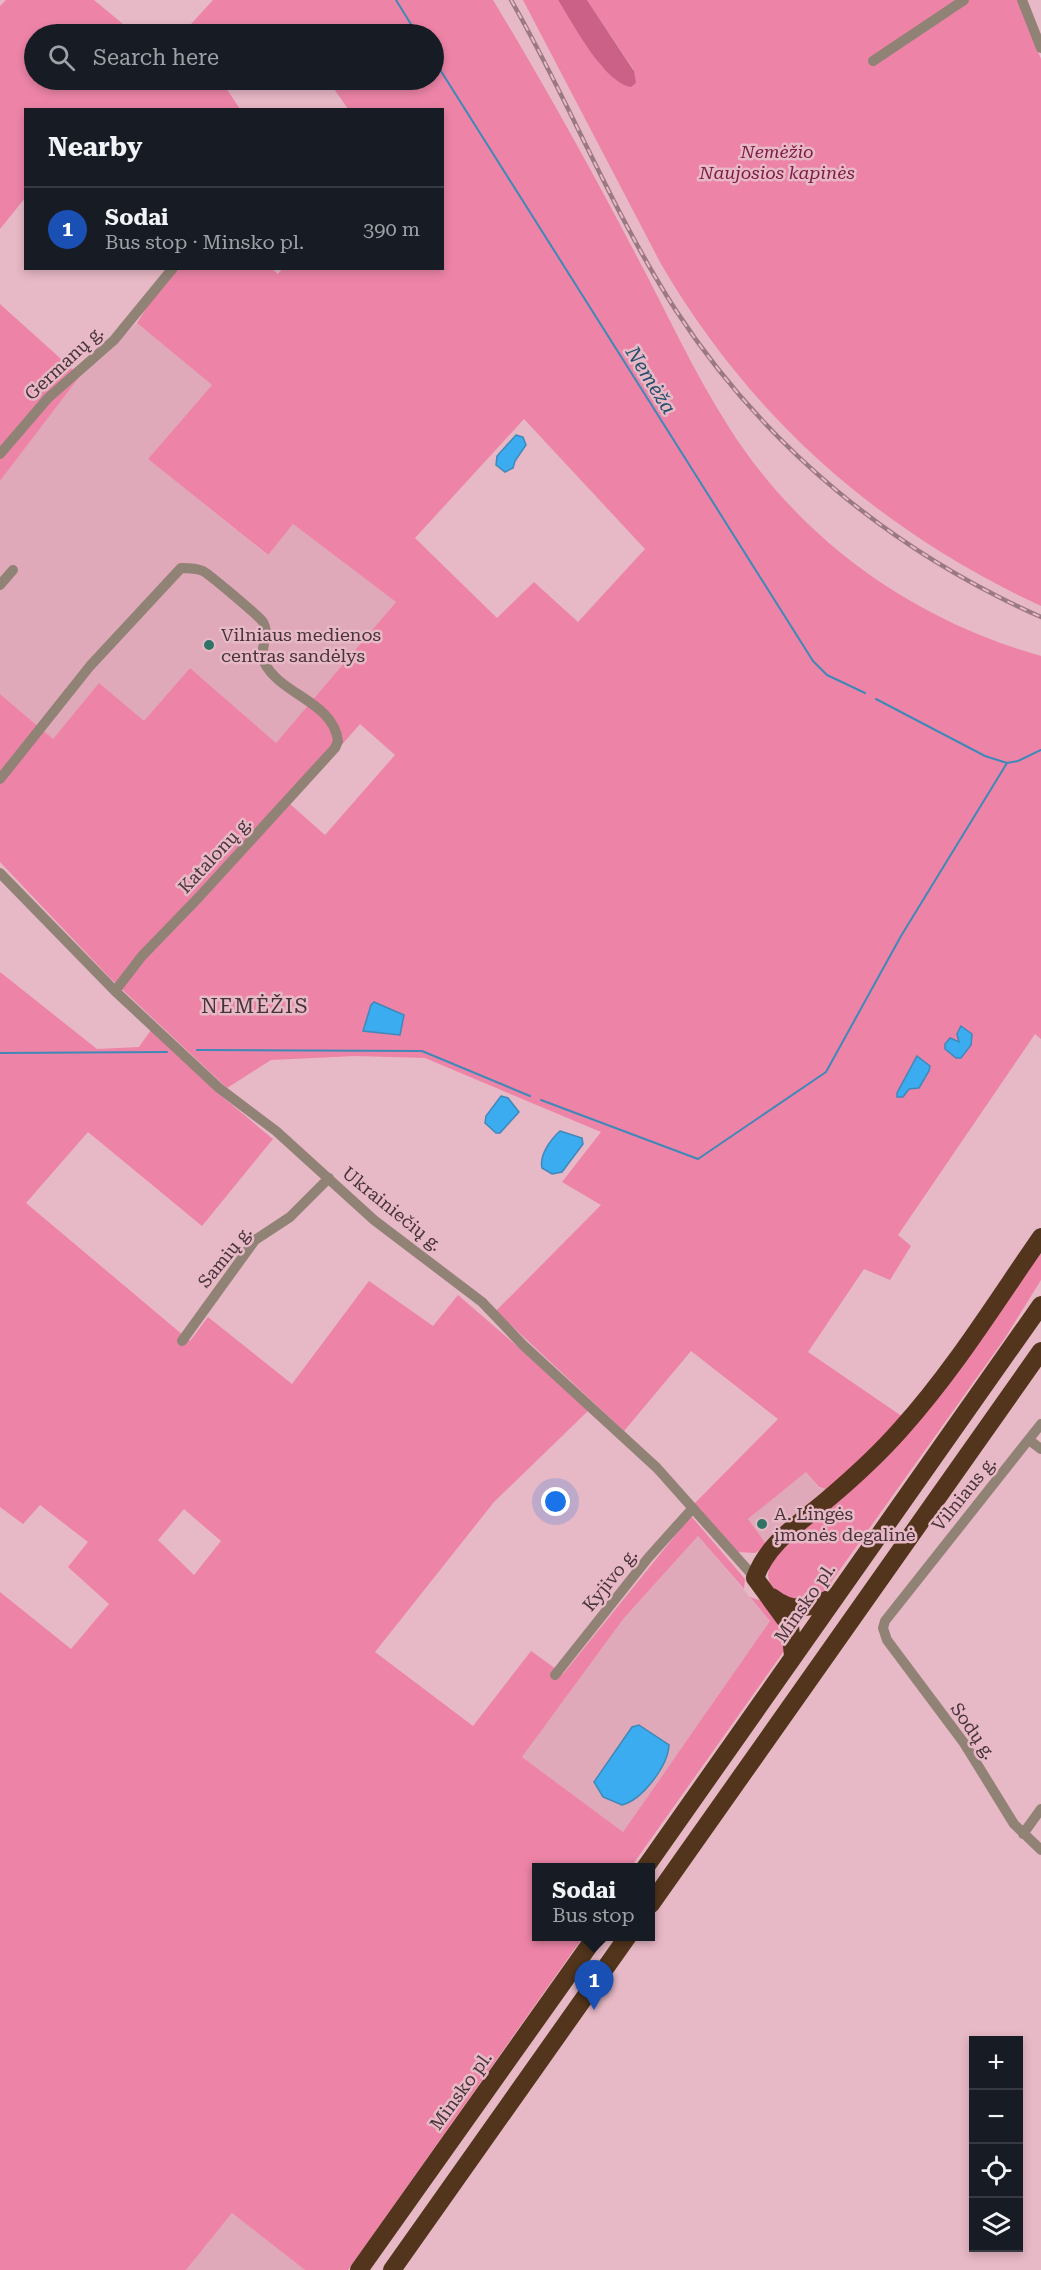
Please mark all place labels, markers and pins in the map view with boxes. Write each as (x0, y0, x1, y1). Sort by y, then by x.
place label: Vilniaus medienos centras sandėlys (221, 624, 381, 666)
marker: Vilniaus medienos centras sandėlys (202, 638, 216, 652)
place label: A. Lingės įmonės degalinė (774, 1503, 916, 1545)
marker: A. Lingės įmonės degalinė (755, 1517, 769, 1531)
pin: 1 (574, 1960, 614, 2010)

